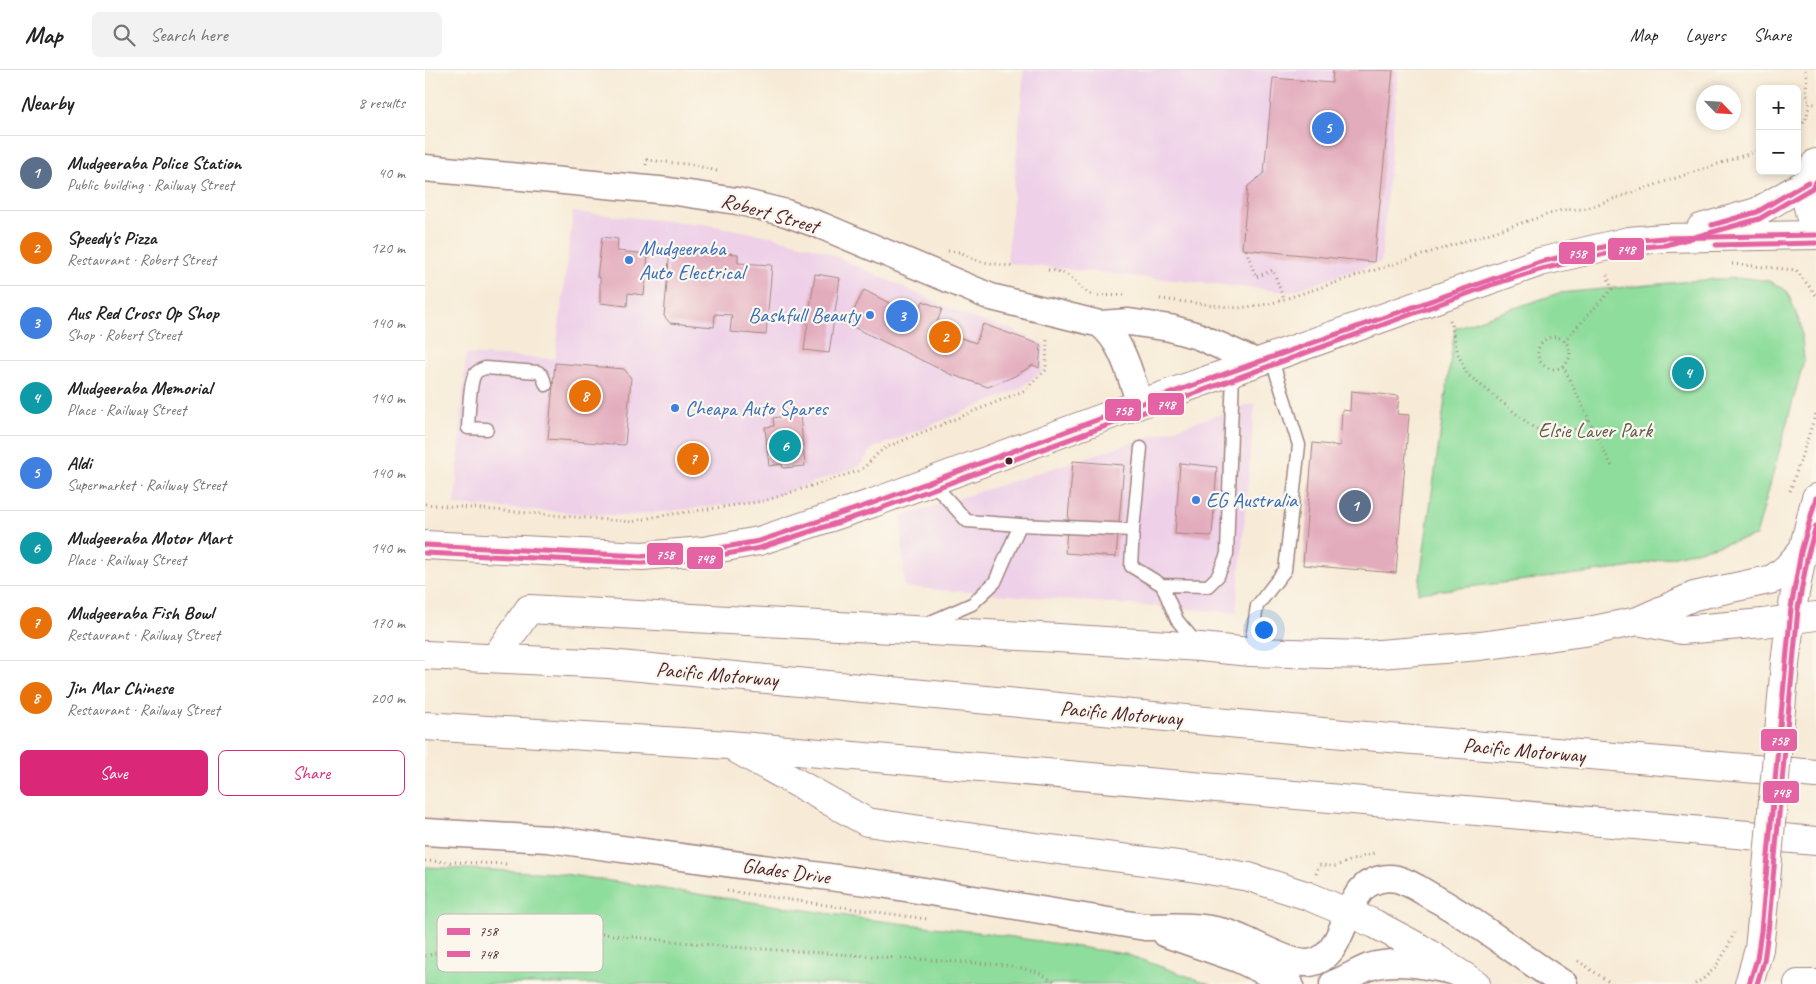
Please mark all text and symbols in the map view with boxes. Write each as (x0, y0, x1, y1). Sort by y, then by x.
search box (92, 12, 442, 57)
text: Map (25, 20, 62, 50)
icon: search (110, 21, 138, 49)
text: Search here (150, 23, 228, 47)
text: Map (1630, 24, 1658, 46)
text: Layers (1686, 24, 1725, 46)
text: Share (1753, 24, 1791, 46)
north arrow (1696, 85, 1741, 130)
map controls (1756, 85, 1801, 175)
button: + (1756, 85, 1801, 130)
text: Nearby (20, 90, 73, 116)
text: 8 results (358, 93, 405, 113)
pin: 5 (1312, 109, 1344, 147)
button: − (1756, 130, 1801, 175)
text: Mudgeeraba Police Station (67, 151, 241, 175)
text: 1 (32, 163, 40, 183)
text: 40 m (378, 163, 405, 183)
text: Public building · Railway Street (67, 175, 234, 195)
street label: Robert Street (718, 187, 824, 240)
text: Speedy's Pizza (67, 226, 156, 250)
place label: Mudgeeraba Auto Electrical (639, 235, 748, 285)
line badge: 748 (1607, 237, 1645, 261)
text: 2 (32, 238, 40, 258)
text: 120 m (371, 238, 405, 258)
line badge: 758 (1558, 241, 1596, 265)
text: 748 (1617, 241, 1637, 258)
text: 758 (1568, 245, 1588, 262)
text: Restaurant · Robert Street (67, 250, 216, 270)
marker: Mudgeeraba Auto Electrical (623, 254, 635, 266)
pin: 3 (886, 297, 918, 335)
text: Aus Red Cross Op Shop (67, 301, 219, 325)
place label: Bashfull Beauty (748, 302, 862, 328)
marker: Bashfull Beauty (864, 309, 876, 321)
text: 3 (32, 313, 40, 333)
text: 140 m (371, 313, 405, 333)
pin: 2 (929, 318, 961, 356)
text: Shop · Robert Street (67, 325, 181, 345)
pin: 4 (1672, 354, 1704, 392)
text: Mudgeeraba Memorial (67, 376, 212, 400)
pin: 8 (569, 377, 601, 415)
text: 4 (32, 388, 40, 408)
text: 140 m (371, 388, 405, 408)
line badge: 748 (1147, 392, 1185, 416)
place label: Cheapa Auto Spares (685, 395, 829, 421)
text: 748 (1157, 396, 1177, 413)
line badge: 758 (1104, 398, 1142, 422)
text: Place · Railway Street (67, 400, 186, 420)
marker: Cheapa Auto Spares (669, 402, 681, 414)
text: 758 (1114, 402, 1134, 419)
park label: Elsie Laver Park (1538, 417, 1653, 443)
pin: 6 (769, 427, 801, 465)
pin: 7 (677, 440, 709, 478)
text: Aldi (67, 451, 91, 475)
unlabelled marker (1004, 456, 1014, 466)
text: 5 (33, 463, 39, 483)
text: 140 m (371, 463, 405, 483)
text: Supermarket · Railway Street (67, 475, 226, 495)
place label: EG Australia (1206, 487, 1299, 513)
pin: 1 (1339, 487, 1371, 525)
marker: EG Australia (1190, 494, 1202, 506)
text: Mudgeeraba Motor Mart (67, 526, 231, 550)
text: 6 (32, 538, 40, 558)
text: 140 m (371, 538, 405, 558)
line badge: 758 (646, 542, 684, 566)
text: 758 (656, 546, 676, 563)
line badge: 748 (686, 546, 724, 570)
text: Place · Railway Street (67, 550, 186, 570)
text: 748 (696, 550, 716, 567)
text: Mudgeeraba Fish Bowl (67, 601, 214, 625)
text: 7 (32, 613, 40, 633)
text: 170 m (371, 613, 405, 633)
your location (1251, 617, 1277, 643)
text: Restaurant · Railway Street (67, 625, 220, 645)
street label: Pacific Motorway (655, 656, 781, 692)
text: Jin Mar Chinese (67, 676, 173, 700)
text: 8 (32, 688, 40, 708)
text: 200 m (371, 688, 405, 708)
street label: Pacific Motorway (1059, 695, 1185, 731)
text: Restaurant · Railway Street (67, 700, 220, 720)
line badge: 758 (1760, 728, 1798, 752)
street label: Pacific Motorway (1462, 732, 1588, 768)
text: 758 (1770, 732, 1790, 749)
button: Save (20, 750, 208, 796)
button: Share (218, 750, 405, 796)
line badge: 748 (1762, 780, 1800, 804)
text: 748 (1772, 784, 1792, 801)
street label: Glades Drive (741, 852, 834, 890)
legend (437, 914, 603, 972)
text: 758 (479, 923, 500, 940)
text: 748 (479, 946, 500, 963)

